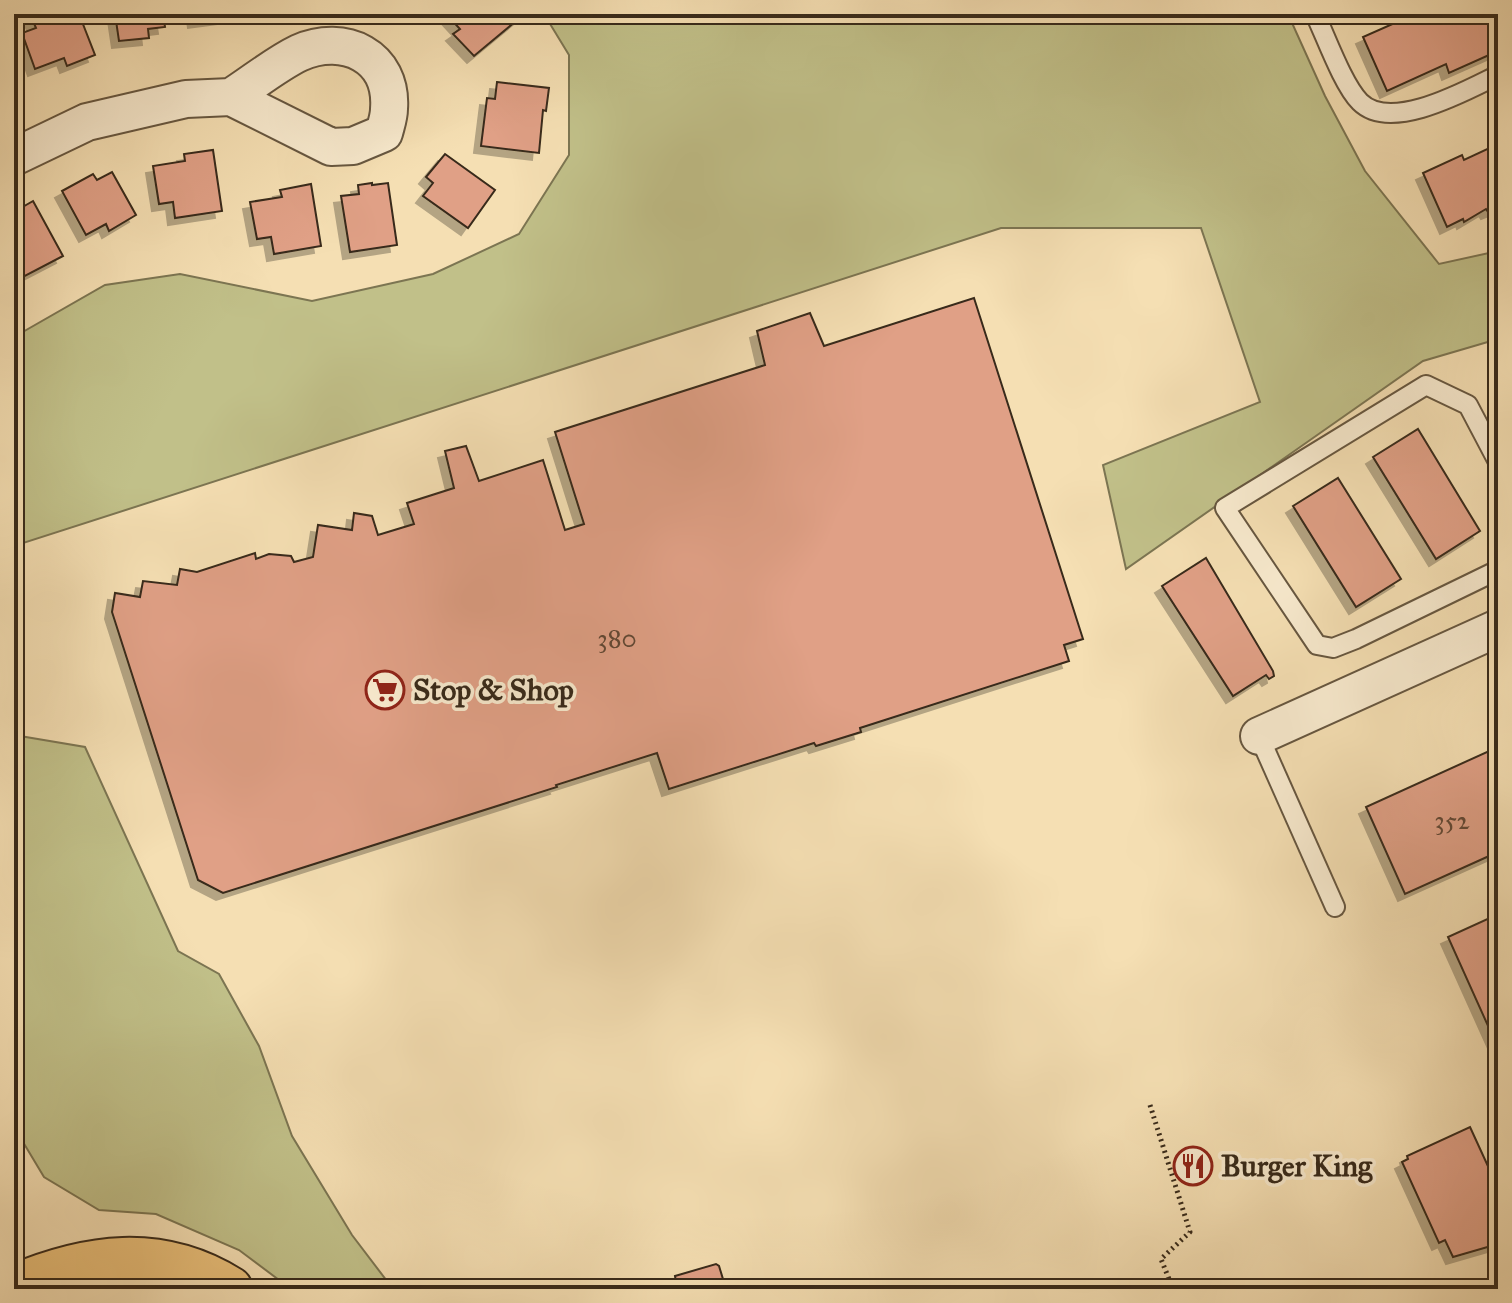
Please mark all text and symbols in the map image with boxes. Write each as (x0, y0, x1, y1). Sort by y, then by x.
house number: 380 (597, 622, 637, 654)
supermarket icon: Stop & Shop (364, 669, 406, 711)
place label: Stop & Shop (413, 672, 574, 708)
house number: 352 (1434, 804, 1470, 836)
restaurant icon: Burger King (1172, 1145, 1214, 1187)
place label: Burger King (1221, 1148, 1373, 1184)

